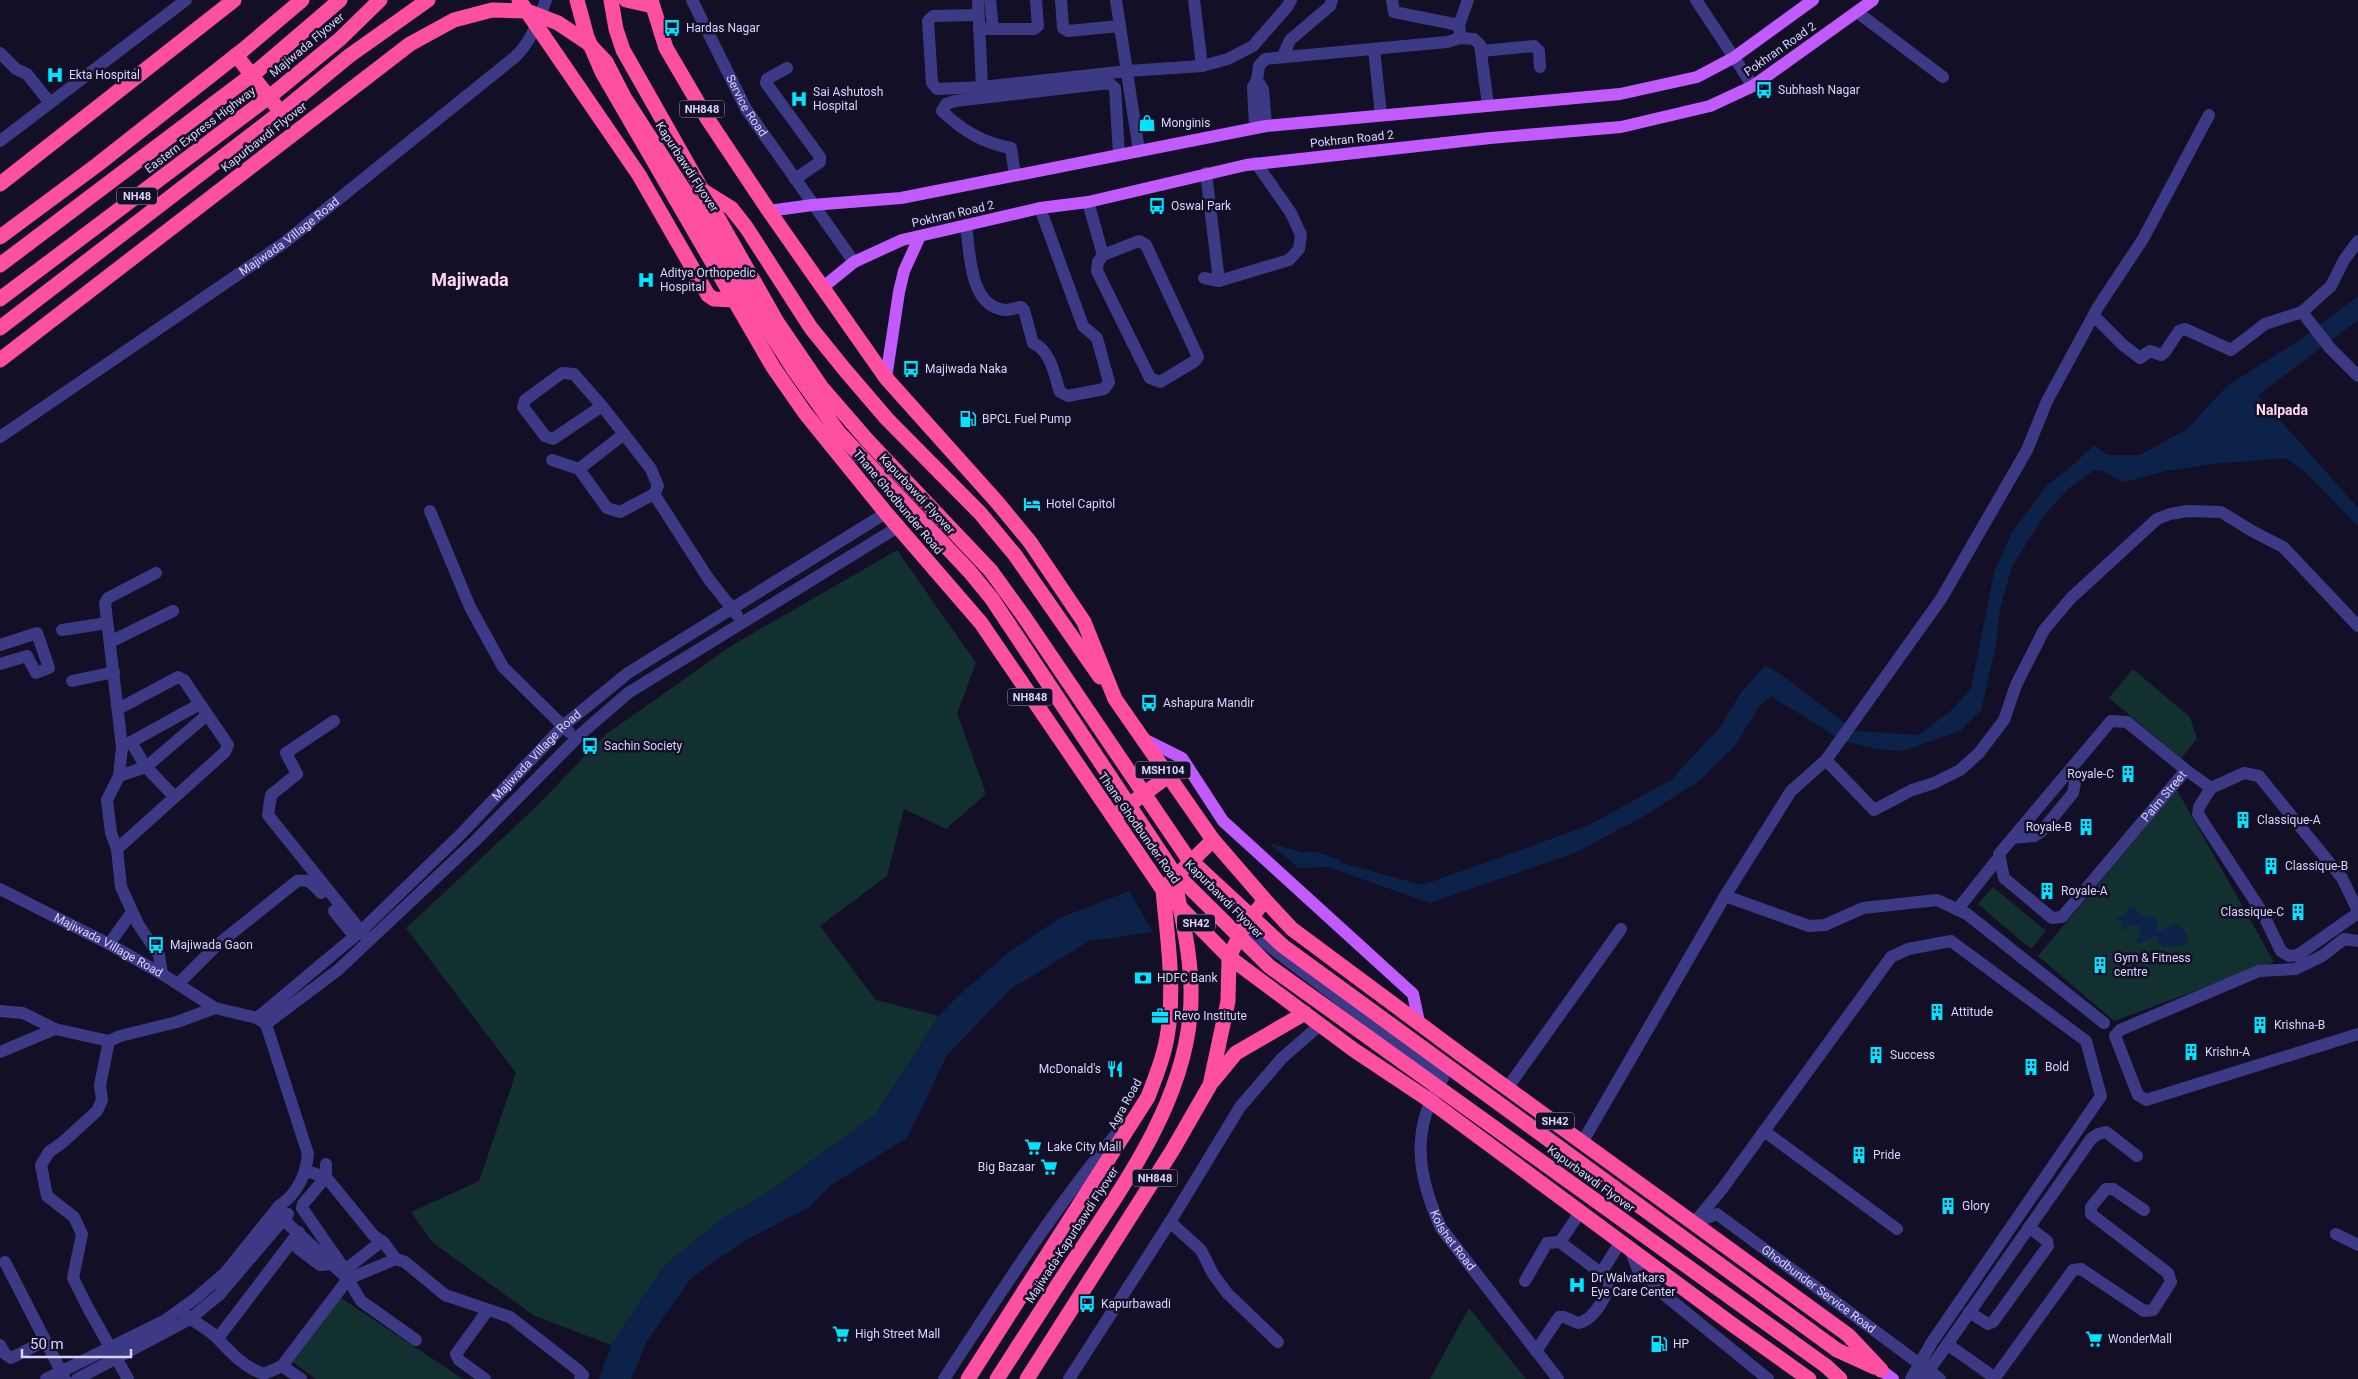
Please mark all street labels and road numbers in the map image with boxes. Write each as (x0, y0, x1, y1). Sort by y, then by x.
street label: Majiwada Flyover (267, 10, 347, 80)
street label: Pokhran Road 2 (1741, 19, 1819, 79)
street label: Service Road (723, 72, 770, 139)
street label: Eastern Express Highway (142, 84, 258, 176)
street label: Kapurbawdi Flyover (219, 99, 309, 175)
road number: NH848 (680, 100, 724, 118)
street label: Kapurbawdi Flyover (653, 119, 721, 215)
street label: Pokhran Road 2 (1309, 128, 1395, 150)
road number: NH48 (117, 188, 157, 205)
street label: Majiwada Village Road (237, 194, 342, 278)
street label: Pokhran Road 2 (910, 198, 996, 230)
street label: Thane Ghodbunder Road (850, 447, 946, 557)
street label: Kapurbawdi Flyover (876, 451, 958, 537)
road number: NH848 (1008, 689, 1052, 706)
street label: Majiwada Village Road (489, 707, 584, 804)
road number: MSH104 (1136, 762, 1190, 778)
street label: Palm Street (2138, 768, 2189, 825)
street label: Thane Ghodbunder Road (1095, 770, 1183, 886)
street label: Kapurbawdi Flyover (1182, 857, 1266, 941)
street label: Majiwada Village Road (52, 910, 165, 980)
road number: SH42 (1177, 914, 1215, 931)
street label: Agra Road (1105, 1076, 1145, 1132)
road number: SH42 (1536, 1112, 1574, 1130)
street label: Kapurbawdi Flyover (1545, 1143, 1637, 1215)
street label: Majiwada-Kapurbawdi Flyover (1023, 1164, 1121, 1306)
road number: NH848 (1132, 1170, 1178, 1186)
street label: Kolshet Road (1427, 1208, 1478, 1273)
street label: Ghodbunder Service Road (1759, 1242, 1878, 1336)

